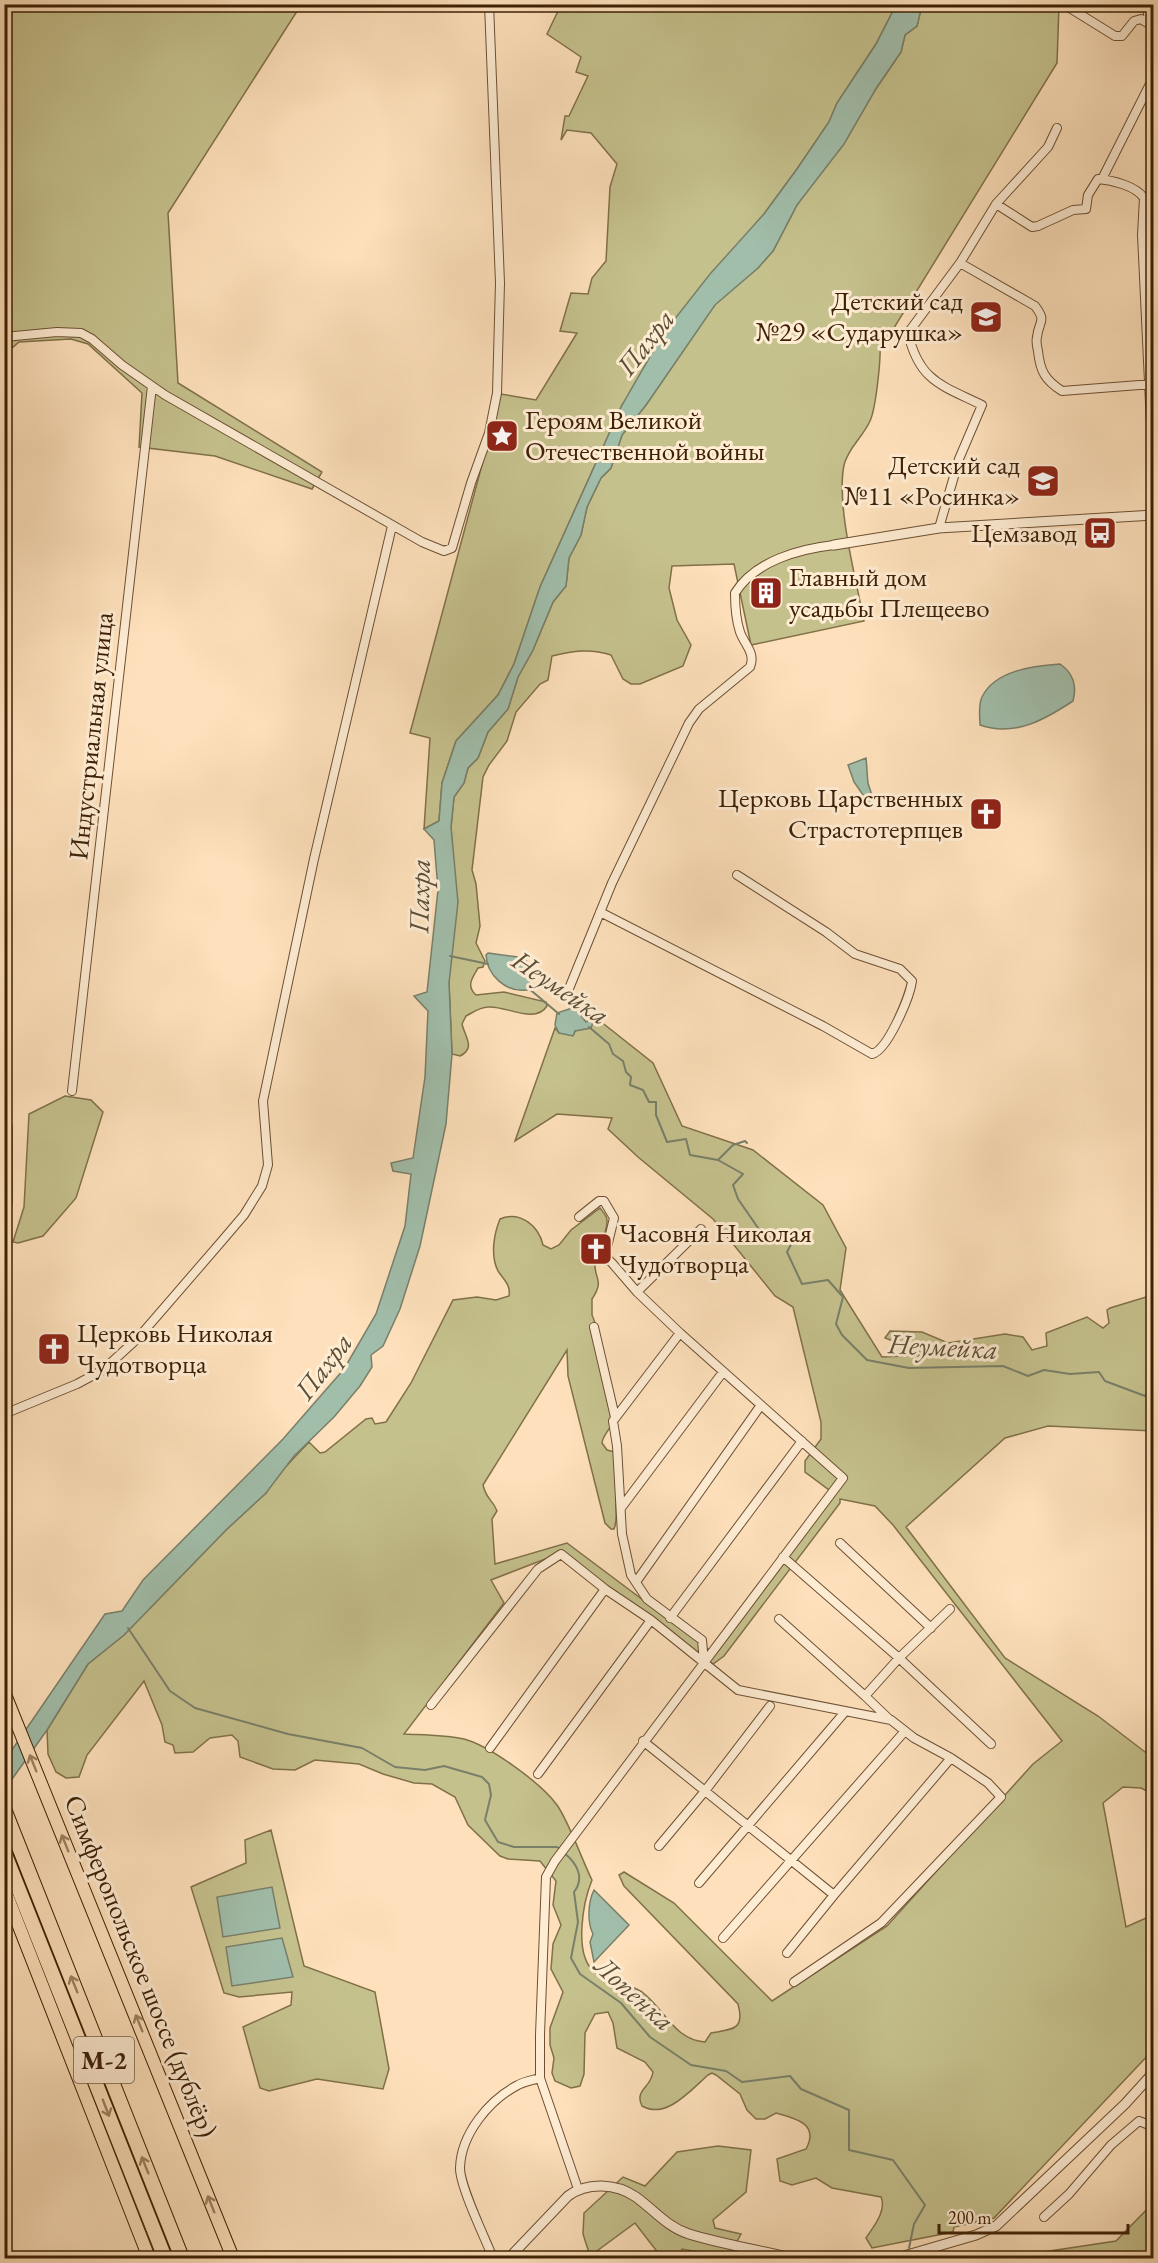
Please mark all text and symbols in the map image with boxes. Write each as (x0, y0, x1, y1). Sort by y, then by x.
place label: Детский сад №29 «Сударушка» (756, 283, 963, 349)
school or university icon: Детский сад №29 «Сударушка» (968, 299, 1004, 335)
water label: Пахра (607, 302, 682, 383)
place label: Героям Великой Отечественной войны (525, 402, 764, 468)
place icon: Героям Великой Отечественной войны (484, 418, 520, 454)
place label: Детский сад №11 «Росинка» (844, 447, 1020, 513)
school or university icon: Детский сад №11 «Росинка» (1025, 463, 1061, 499)
place label: Цемзавод (971, 515, 1077, 550)
bus stop icon: Цемзавод (1082, 515, 1118, 551)
place label: Главный дом усадьбы Плещеево (789, 559, 990, 625)
building icon: Главный дом усадьбы Плещеево (748, 575, 784, 611)
street label: Индустриальная улица (60, 610, 121, 862)
place label: Церковь Царственных Страстотерпцев (718, 780, 963, 846)
church icon: Церковь Царственных Страстотерпцев (968, 796, 1004, 832)
water label: Пахра (400, 858, 438, 935)
water label: Неумейка (505, 941, 616, 1033)
place label: Часовня Николая Чудотворца (619, 1215, 812, 1281)
church icon: Часовня Николая Чудотворца (578, 1231, 614, 1267)
place label: Церковь Николая Чудотворца (77, 1315, 273, 1381)
water label: Пахра (286, 1325, 360, 1407)
water label: Неумейка (886, 1325, 999, 1367)
church icon: Церковь Николая Чудотворца (36, 1331, 72, 1367)
one-way arrow (27, 1754, 38, 1773)
street label: Симферопольское шоссе (дублёр) (57, 1790, 226, 2142)
one-way arrow (59, 1834, 70, 1853)
water label: Лопенка (586, 1946, 683, 2038)
one-way arrow (67, 1975, 78, 1993)
one-way arrow (132, 2015, 143, 2033)
road number: М-2 (74, 2037, 134, 2083)
one-way arrow (101, 2099, 112, 2117)
one-way arrow (139, 2156, 150, 2175)
one-way arrow (205, 2196, 216, 2214)
scale bar (939, 2197, 1128, 2235)
text: 200 m (948, 2206, 992, 2229)

